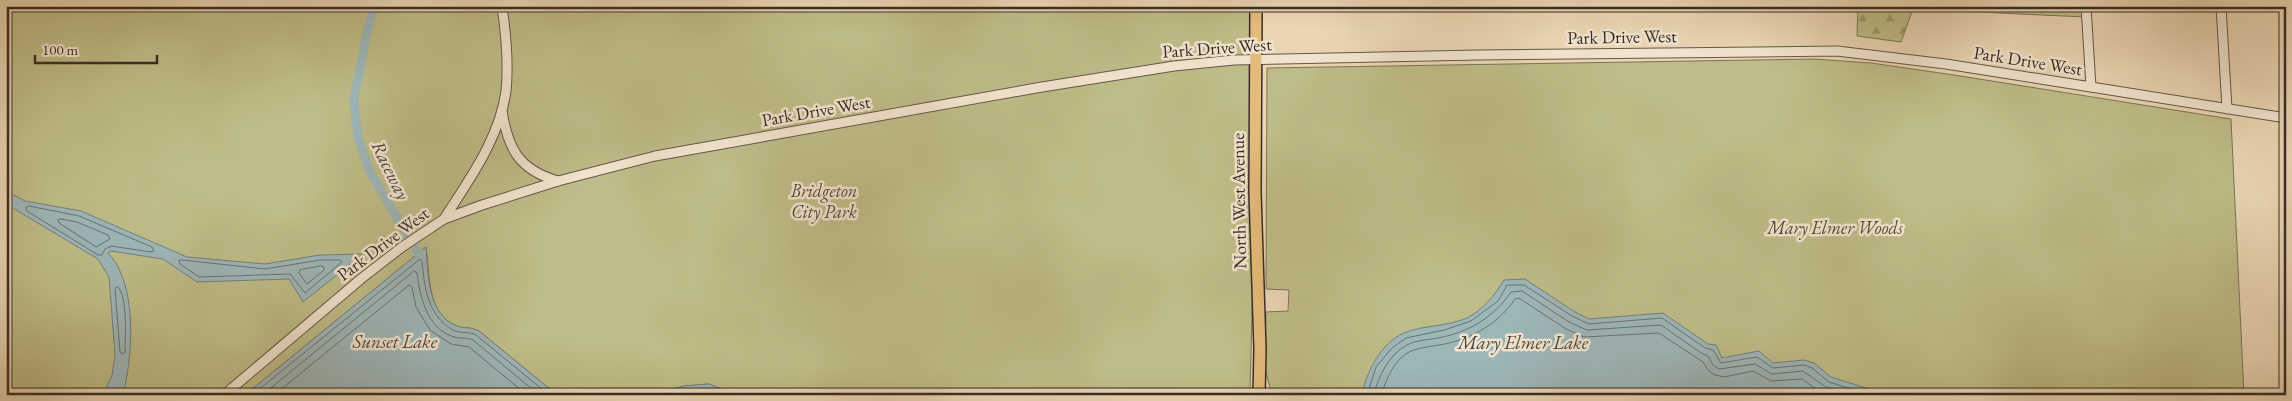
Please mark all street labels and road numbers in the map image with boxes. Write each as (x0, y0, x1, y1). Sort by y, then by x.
street label: Park Drive West (1567, 24, 1677, 49)
street label: Park Drive West (1162, 32, 1273, 63)
street label: Park Drive West (1972, 41, 2084, 80)
street label: Park Drive West (760, 90, 872, 131)
street label: North West Avenue (1226, 133, 1251, 269)
street label: Park Drive West (332, 201, 434, 286)

